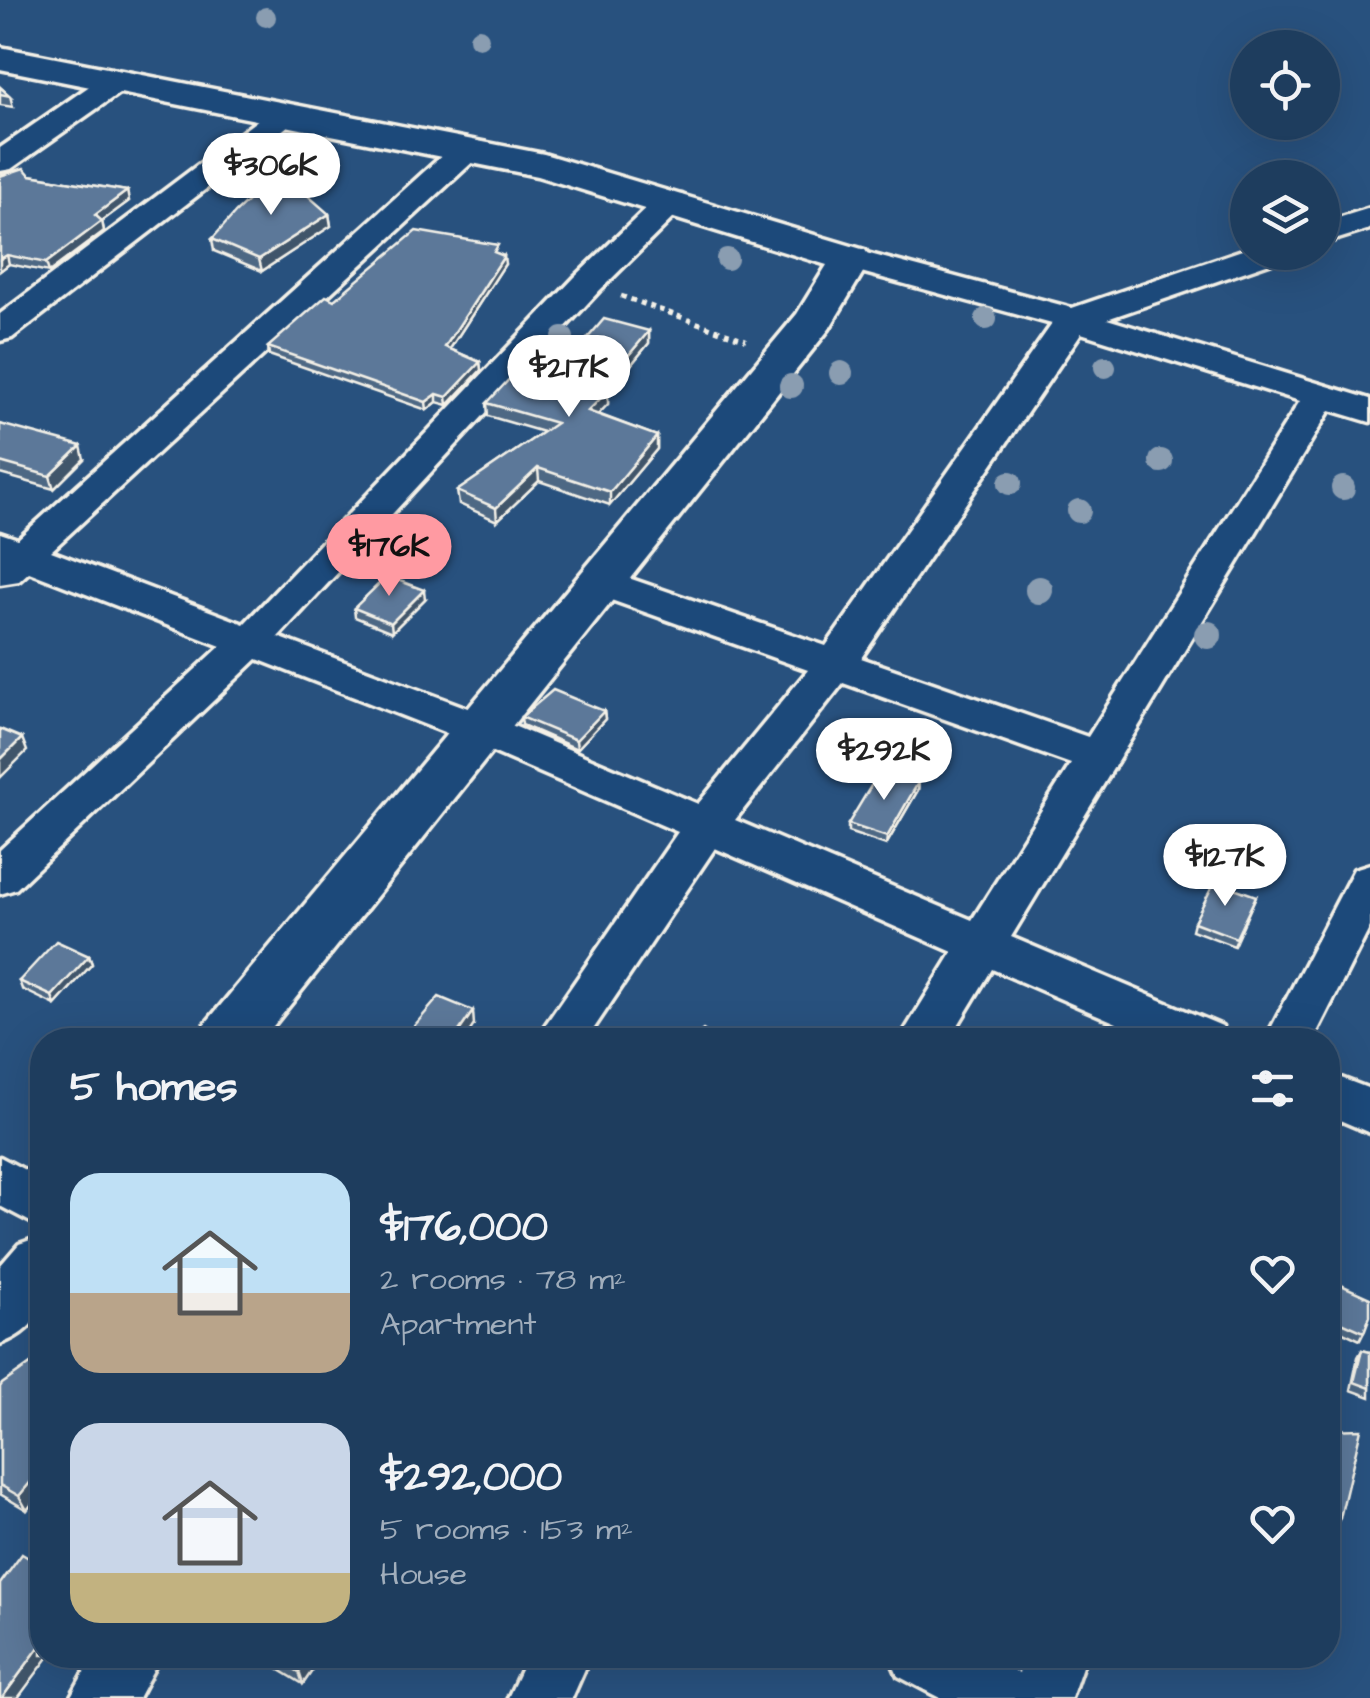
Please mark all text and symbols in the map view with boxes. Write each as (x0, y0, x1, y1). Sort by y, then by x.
map controls (1230, 30, 1340, 270)
button: locate (1230, 30, 1340, 140)
pin: $306K (201, 133, 341, 218)
text: $306K (224, 143, 318, 188)
button: layers (1230, 160, 1340, 270)
pin: $217K (499, 335, 639, 420)
text: $217K (529, 345, 609, 390)
pin: $176K (319, 514, 459, 599)
text: $176K (348, 524, 430, 569)
pin: $292K (814, 718, 954, 803)
text: $292K (838, 728, 930, 773)
pin: $127K (1155, 824, 1295, 909)
text: $127K (1185, 834, 1265, 879)
text: 5 homes (70, 1059, 237, 1117)
icon: filters (1245, 1061, 1300, 1116)
text: $176,000 (380, 1199, 548, 1257)
icon: home (150, 1213, 270, 1333)
icon: heart (1245, 1246, 1300, 1301)
text: 2 rooms · 78 m² (380, 1257, 626, 1302)
text: Apartment (380, 1302, 536, 1347)
text: $292,000 (380, 1449, 562, 1507)
icon: home (150, 1463, 270, 1583)
icon: heart (1245, 1496, 1300, 1551)
text: 5 rooms · 153 m² (380, 1507, 633, 1552)
text: House (380, 1552, 467, 1597)

